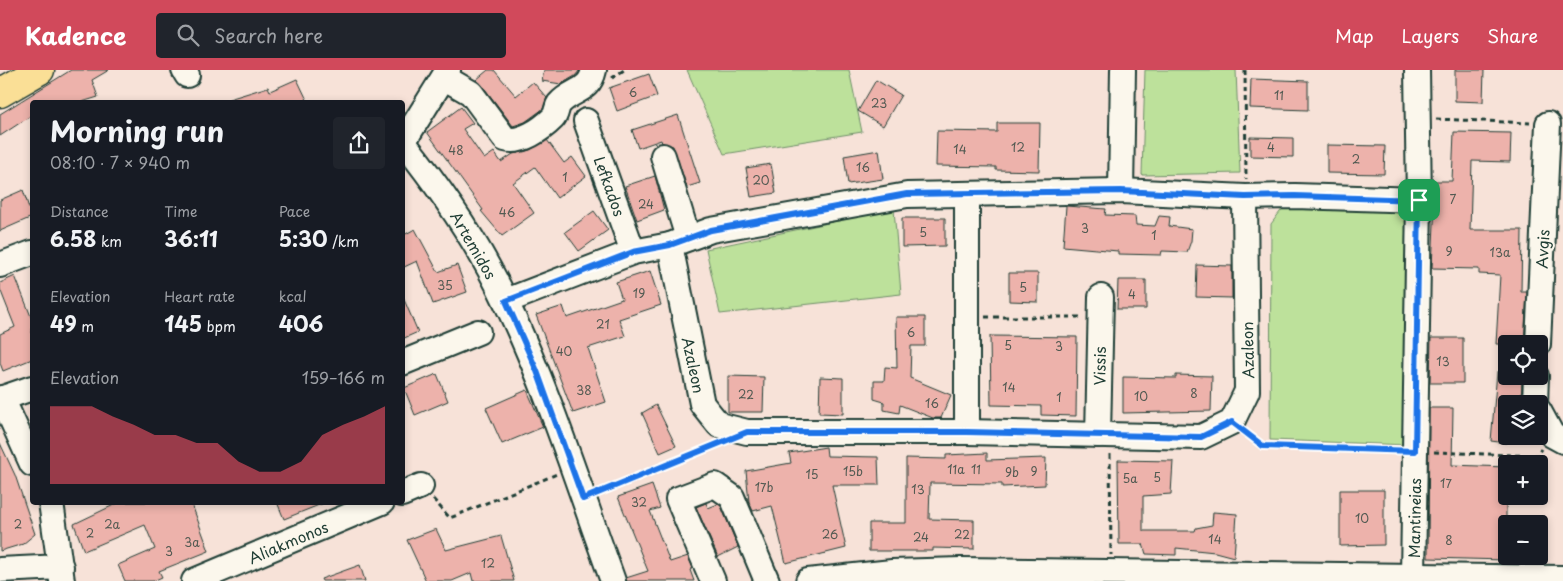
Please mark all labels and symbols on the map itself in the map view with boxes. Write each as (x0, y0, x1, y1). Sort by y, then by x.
house number: 6 (629, 83, 637, 101)
house number: 11 (1274, 86, 1284, 104)
house number: 23 (871, 94, 887, 112)
house number: 12 (1011, 138, 1025, 156)
house number: 4 (1267, 138, 1275, 156)
house number: 14 (953, 140, 967, 158)
house number: 48 (448, 141, 464, 159)
house number: 2 (1352, 150, 1360, 168)
street label: Lefkados (589, 153, 632, 219)
house number: 16 (856, 158, 870, 176)
house number: 1 (562, 168, 568, 186)
house number: 20 (752, 171, 770, 189)
pin (1398, 179, 1440, 221)
house number: 7 (1450, 190, 1457, 208)
house number: 24 (638, 195, 654, 213)
house number: 46 (499, 203, 515, 221)
street label: Artemidos (445, 207, 503, 283)
house number: 3 (1081, 219, 1089, 237)
house number: 5 (919, 223, 927, 241)
house number: 1 (1151, 226, 1157, 244)
street label: Avgis (1529, 229, 1555, 269)
house number: 9 (1445, 242, 1453, 260)
house number: 13a (1490, 243, 1511, 261)
house number: 35 (437, 276, 453, 294)
house number: 5 (1019, 278, 1027, 296)
house number: 19 (633, 284, 645, 302)
house number: 4 (1128, 285, 1136, 303)
house number: 21 (596, 315, 610, 333)
street label: Azaleon (1235, 321, 1259, 379)
house number: 6 (907, 323, 915, 341)
street label: Azaleon (677, 335, 711, 395)
house number: 5 (1004, 336, 1012, 354)
house number: 3 (1055, 337, 1063, 355)
house number: 40 (556, 342, 573, 360)
street label: Vissis (1087, 346, 1111, 386)
house number: 13 (1436, 352, 1450, 370)
house number: 14 (1002, 378, 1016, 396)
house number: 38 (576, 381, 592, 399)
house number: 8 (1190, 384, 1198, 402)
house number: 22 (738, 385, 754, 403)
house number: 10 (1134, 387, 1148, 405)
house number: 1 (1056, 388, 1062, 406)
house number: 16 (925, 394, 939, 412)
house number: 11a (947, 460, 965, 478)
house number: 11 (971, 460, 981, 478)
house number: 15b (843, 462, 863, 480)
house number: 9 (1030, 462, 1038, 480)
house number: 9b (1005, 463, 1019, 481)
house number: 15 (805, 465, 819, 483)
house number: 5 (1153, 468, 1161, 486)
house number: 5a (1122, 469, 1138, 487)
house number: 17 (1440, 474, 1452, 492)
house number: 17b (755, 478, 773, 496)
street label: Mantineias (1402, 478, 1426, 558)
house number: 13 (911, 480, 925, 498)
house number: 32 (631, 493, 647, 511)
house number: 10 (1355, 509, 1369, 527)
house number: 2 (14, 515, 22, 533)
house number: 2a (104, 515, 120, 533)
street label: Aliakmonos (244, 515, 332, 569)
house number: 2 (86, 524, 94, 542)
house number: 26 (822, 525, 838, 543)
house number: 22 (954, 525, 970, 543)
house number: 24 (913, 528, 929, 546)
house number: 14 (1208, 530, 1222, 548)
house number: 8 (1445, 531, 1453, 549)
house number: 3a (184, 533, 200, 551)
house number: 3 (165, 542, 173, 560)
house number: 12 (481, 554, 495, 572)

